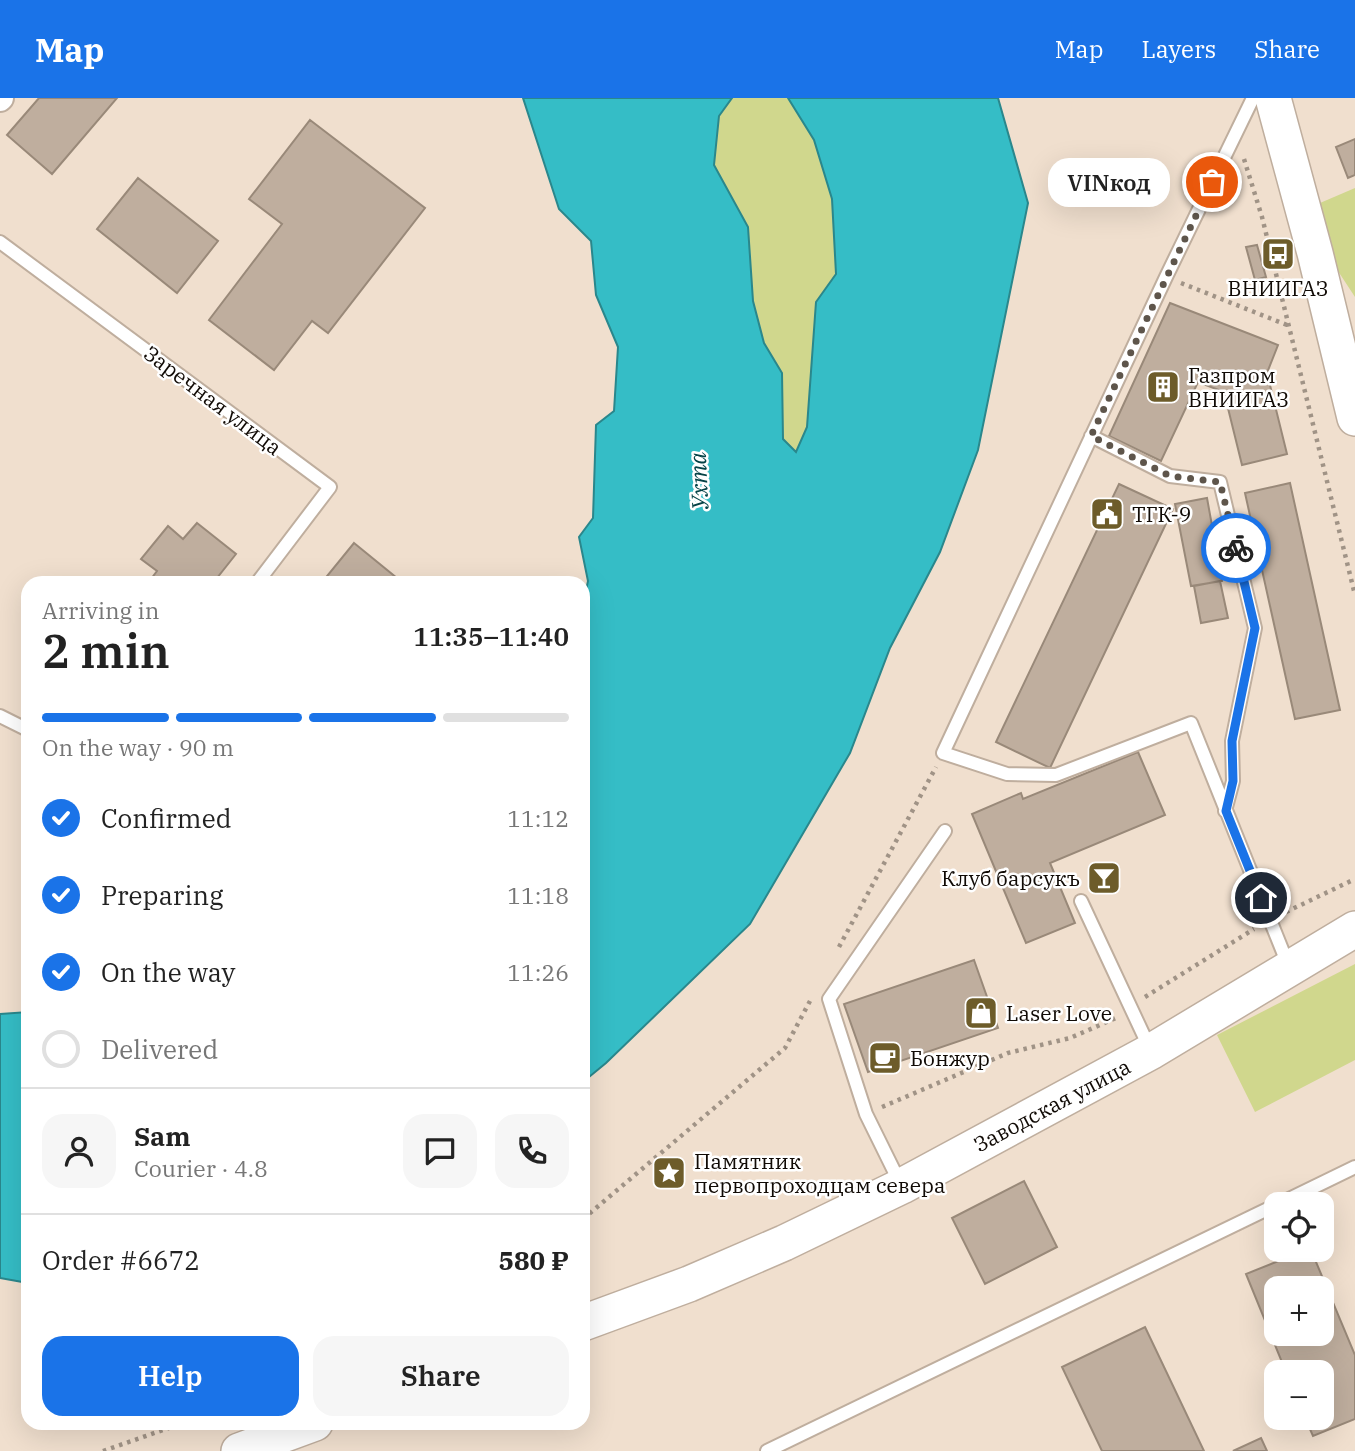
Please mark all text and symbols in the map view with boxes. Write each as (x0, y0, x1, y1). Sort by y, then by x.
text: Map (35, 28, 104, 71)
text: Map (1055, 33, 1103, 65)
text: Layers (1141, 33, 1216, 65)
text: Share (1254, 33, 1320, 65)
pin (1182, 152, 1242, 212)
callout: VINкод (1048, 158, 1170, 206)
icon: bag (1193, 163, 1231, 201)
text: VINкод (1067, 167, 1151, 197)
bus stop icon: ВНИИГАЗ (1259, 235, 1297, 273)
place label: ВНИИГАЗ (1228, 274, 1328, 302)
street label: Заречная улица (138, 339, 288, 461)
place label: Газпром ВНИИГАЗ (1188, 361, 1289, 413)
building icon: Газпром ВНИИГАЗ (1144, 368, 1182, 406)
water label: Ухта (681, 451, 714, 511)
public building icon: ТГК-9 (1088, 495, 1126, 533)
place label: ТГК-9 (1132, 500, 1191, 528)
courier (1201, 513, 1271, 583)
icon: bike (1217, 529, 1255, 567)
text: Arriving in (42, 595, 159, 625)
text: 11:35–11:40 (413, 619, 569, 653)
text: 2 min (42, 621, 170, 681)
text: On the way · 90 m (42, 732, 234, 762)
icon: check (42, 799, 80, 837)
text: Confirmed (101, 801, 232, 835)
text: 11:12 (507, 803, 569, 833)
bar icon: Клуб барсукъ (1085, 859, 1123, 897)
place label: Клуб барсукъ (941, 864, 1080, 892)
pin (1231, 868, 1291, 928)
icon: check (42, 876, 80, 914)
text: Preparing (101, 878, 223, 912)
icon: home (1242, 879, 1280, 917)
text: 11:18 (507, 880, 569, 910)
icon: check (42, 953, 80, 991)
text: On the way (101, 955, 235, 989)
text: 11:26 (507, 957, 569, 987)
shop icon: Laser Love (962, 994, 1000, 1032)
place label: Laser Love (1006, 999, 1112, 1027)
text: Delivered (101, 1032, 218, 1066)
cafe icon: Бонжур (866, 1039, 904, 1077)
place label: Бонжур (910, 1044, 990, 1072)
street label: Заводская улица (969, 1052, 1135, 1158)
button: person (42, 1114, 116, 1188)
button: chat (403, 1114, 477, 1188)
button: phone (495, 1114, 569, 1188)
text: Sam (134, 1119, 190, 1153)
place label: Памятник первопроходцам севера (694, 1147, 945, 1199)
text: Courier · 4.8 (134, 1153, 268, 1183)
place icon: Памятник первопроходцам севера (650, 1154, 688, 1192)
map controls (1264, 1192, 1334, 1430)
button: locate (1264, 1192, 1334, 1262)
text: Order #6672 (42, 1243, 200, 1277)
text: 580 ₽ (498, 1243, 569, 1277)
button: + (1264, 1276, 1334, 1346)
button: Help (42, 1336, 299, 1416)
button: Share (313, 1336, 569, 1416)
button: − (1264, 1360, 1334, 1430)

